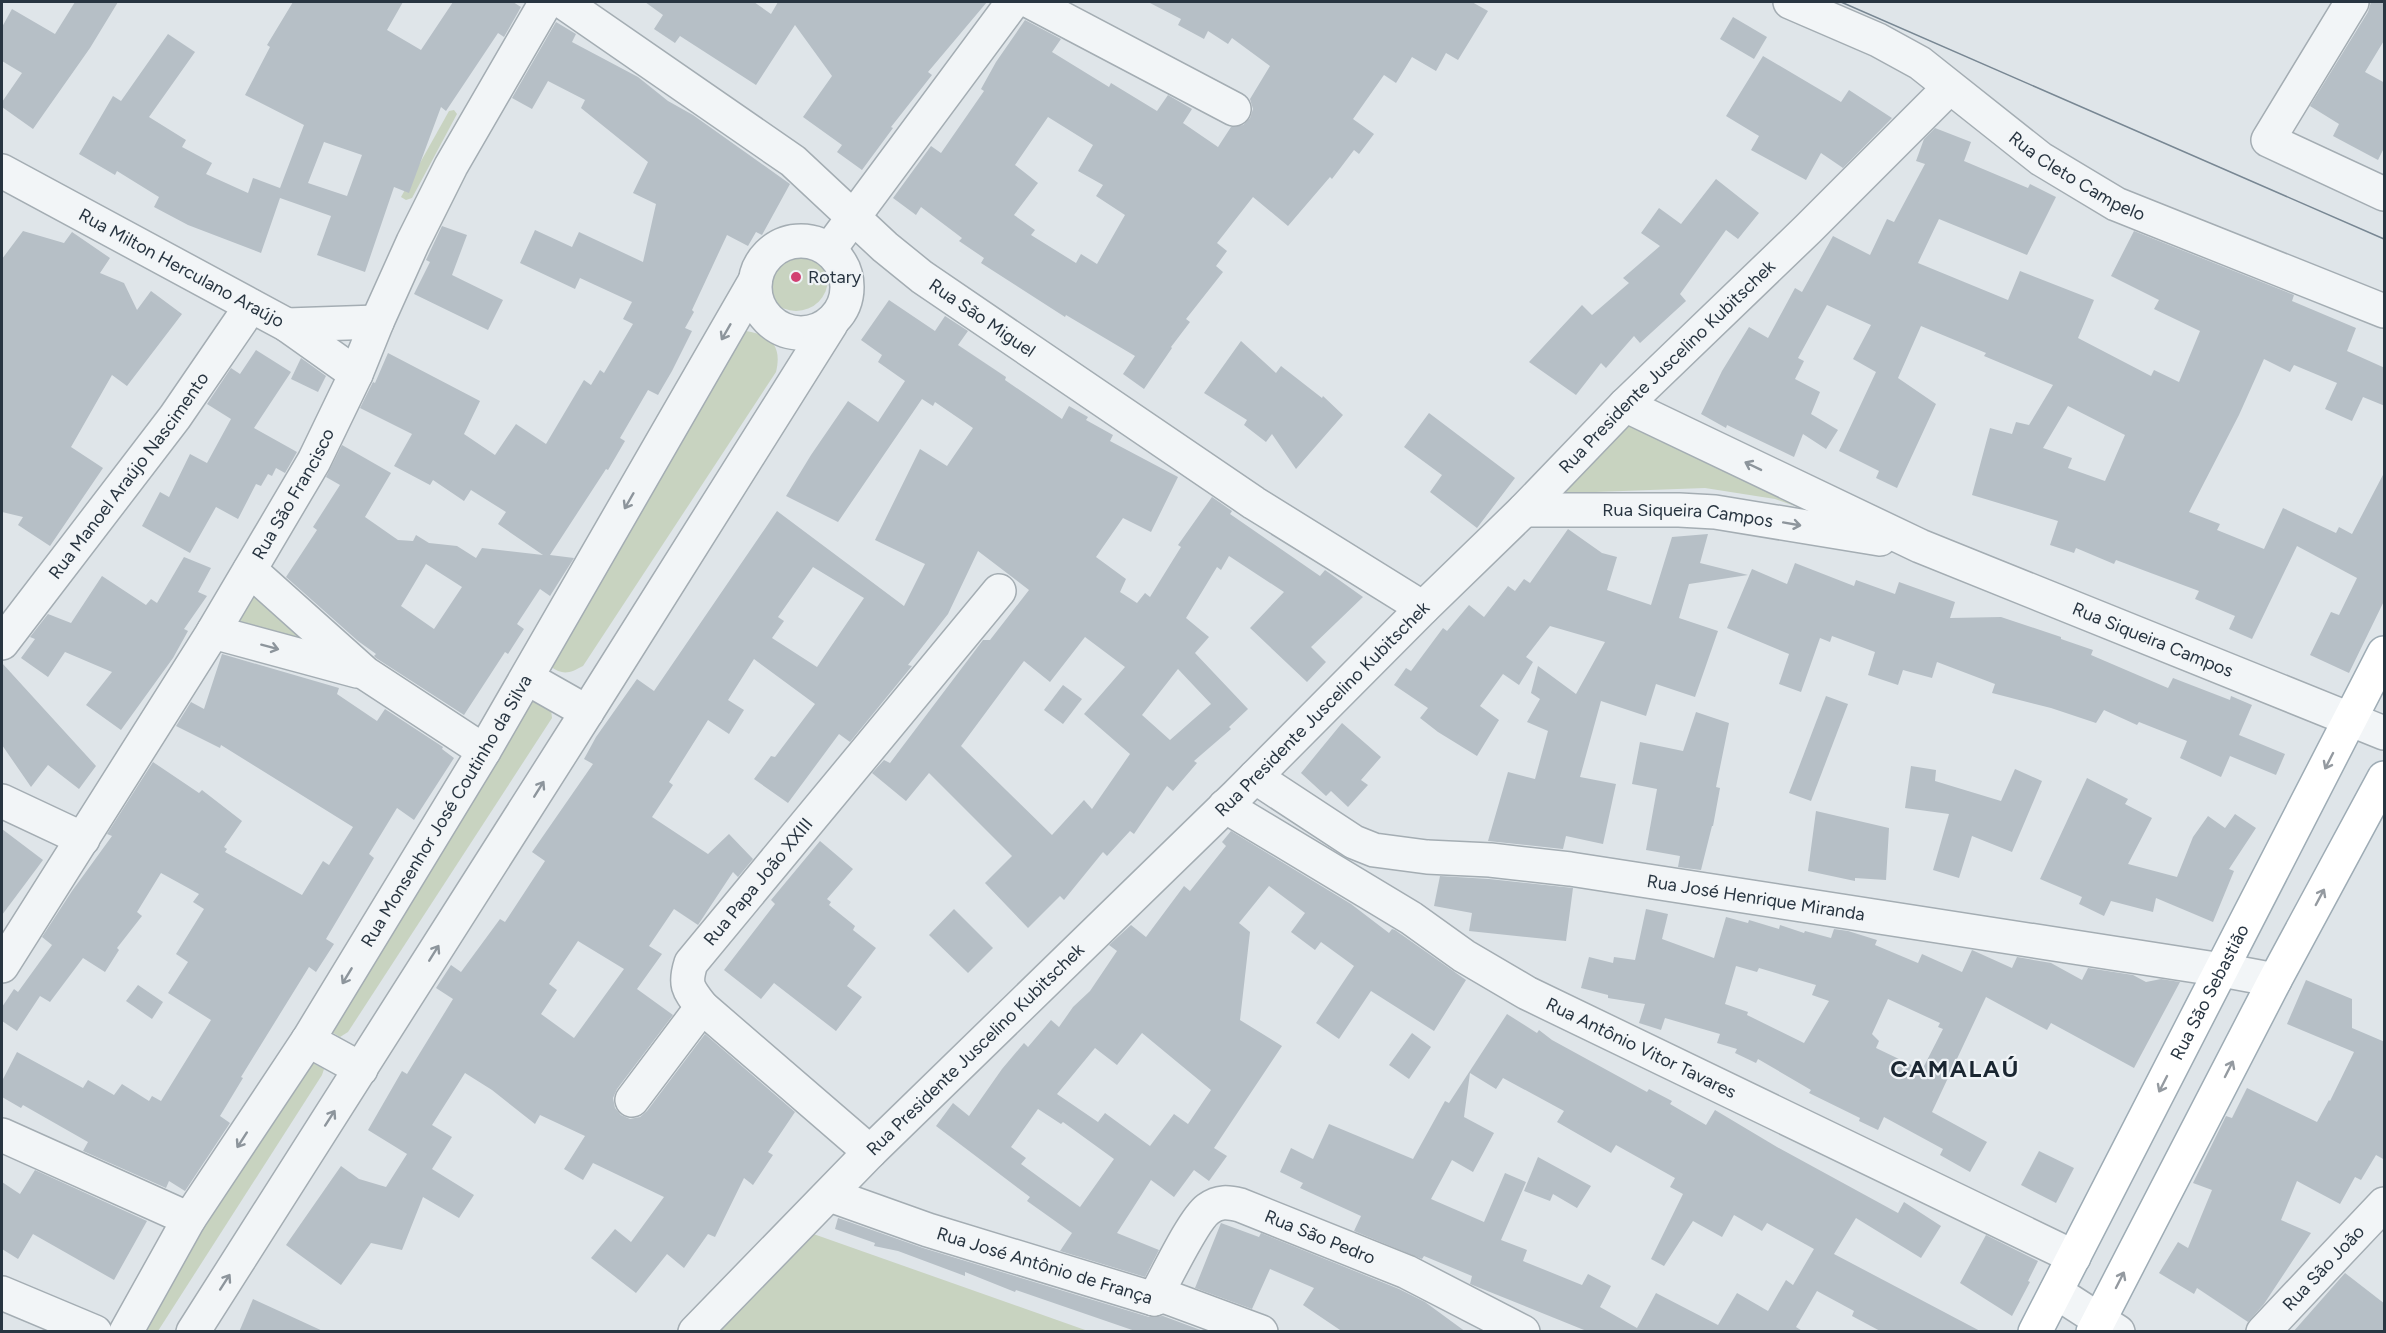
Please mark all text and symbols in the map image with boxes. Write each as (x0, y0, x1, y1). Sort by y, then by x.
street label: Rua Cleto Campelo (2004, 127, 2148, 225)
street label: Rua Milton Herculano Araújo (75, 204, 288, 332)
street label: Rua Presidente Juscelino Kubitschek (1554, 255, 1780, 478)
place label: Rotary (808, 266, 862, 288)
marker: Rotary (789, 270, 803, 284)
street label: Rua São Miguel (925, 274, 1040, 362)
one-way arrow (719, 323, 731, 340)
street label: Rua Manoel Araújo Nascimento (44, 368, 213, 583)
street label: Rua São Francisco (247, 425, 339, 563)
one-way arrow (1745, 460, 1763, 472)
one-way arrow (622, 492, 634, 509)
street label: Rua Siqueira Campos (1602, 499, 1775, 532)
one-way arrow (1782, 518, 1801, 529)
street label: Rua Presidente Juscelino Kubitschek (1210, 597, 1434, 821)
street label: Rua Siqueira Campos (2069, 598, 2236, 682)
one-way arrow (260, 642, 279, 653)
street label: Rua Monsenhor José Coutinho da Silva (356, 671, 537, 951)
one-way arrow (2322, 751, 2334, 769)
one-way arrow (532, 780, 545, 797)
street label: Rua Papa João XXIII (699, 813, 818, 950)
street label: Rua José Henrique Miranda (1645, 870, 1866, 926)
one-way arrow (2314, 889, 2326, 906)
street label: Rua São Sebastião (2166, 921, 2254, 1064)
street label: Rua Presidente Juscelino Kubitschek (862, 939, 1089, 1160)
one-way arrow (429, 945, 441, 962)
one-way arrow (341, 967, 353, 984)
street label: Rua Antônio Vitor Tavares (1542, 993, 1740, 1103)
district label: CAMALAÚ (1890, 1054, 2020, 1083)
one-way arrow (2224, 1061, 2235, 1079)
one-way arrow (2157, 1074, 2168, 1092)
one-way arrow (324, 1110, 336, 1127)
one-way arrow (236, 1131, 248, 1148)
street label: Rua São Pedro (1261, 1205, 1378, 1269)
street label: Rua São João (2278, 1221, 2369, 1315)
street label: Rua José Antônio de França (934, 1222, 1155, 1309)
one-way arrow (2115, 1271, 2126, 1289)
one-way arrow (219, 1274, 231, 1291)

